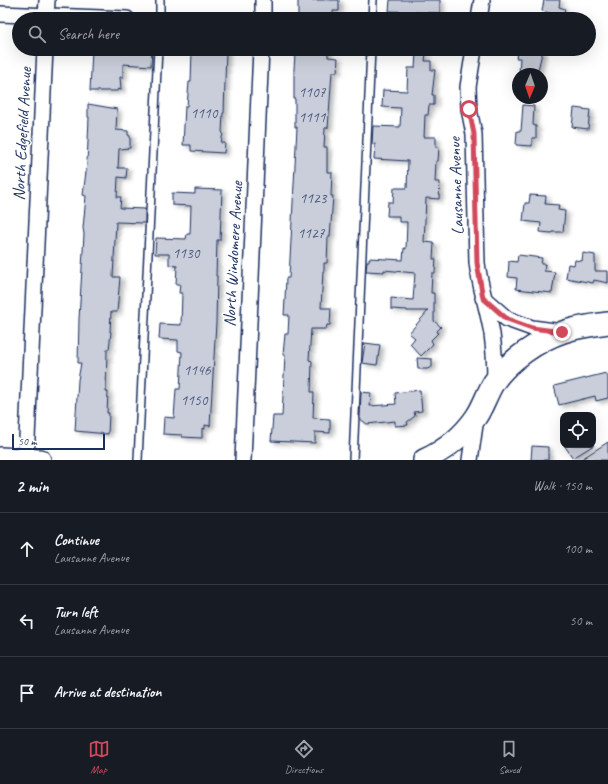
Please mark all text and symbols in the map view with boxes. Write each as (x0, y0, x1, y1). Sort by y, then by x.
search box (12, 12, 596, 56)
icon: search (26, 23, 48, 45)
text: Search here (58, 25, 119, 44)
street label: North Edgefield Avenue (8, 66, 36, 201)
north arrow (512, 68, 548, 104)
house number: 1107 (298, 83, 327, 102)
route start (460, 100, 478, 118)
house number: 1110 (190, 104, 219, 123)
house number: 1111 (298, 108, 327, 127)
street label: Lausanne Avenue (444, 135, 468, 235)
street label: North Windomere Avenue (219, 179, 247, 327)
house number: 1123 (299, 189, 328, 208)
house number: 1127 (297, 224, 326, 243)
house number: 1130 (172, 244, 201, 263)
route end (553, 323, 571, 341)
house number: 1146 (183, 361, 212, 380)
house number: 1150 (180, 391, 209, 410)
map controls (560, 412, 596, 448)
button: locate (560, 412, 596, 448)
scale bar (12, 432, 105, 451)
text: 50 m (18, 434, 37, 448)
text: 2 min (16, 476, 49, 497)
text: Walk · 150 m (533, 478, 592, 494)
text: Continue (54, 531, 99, 550)
icon: ahead (16, 538, 38, 560)
text: 100 m (564, 541, 592, 557)
text: Lausanne Avenue (54, 550, 129, 566)
text: Turn left (54, 603, 97, 622)
icon: left (16, 610, 38, 632)
text: 50 m (570, 613, 592, 629)
text: Lausanne Avenue (54, 622, 129, 638)
icon: arrive (16, 682, 38, 704)
text: Arrive at destination (54, 683, 161, 702)
tab: Map (88, 738, 110, 776)
tab: Directions (285, 738, 323, 776)
tab: Saved (498, 738, 520, 776)

